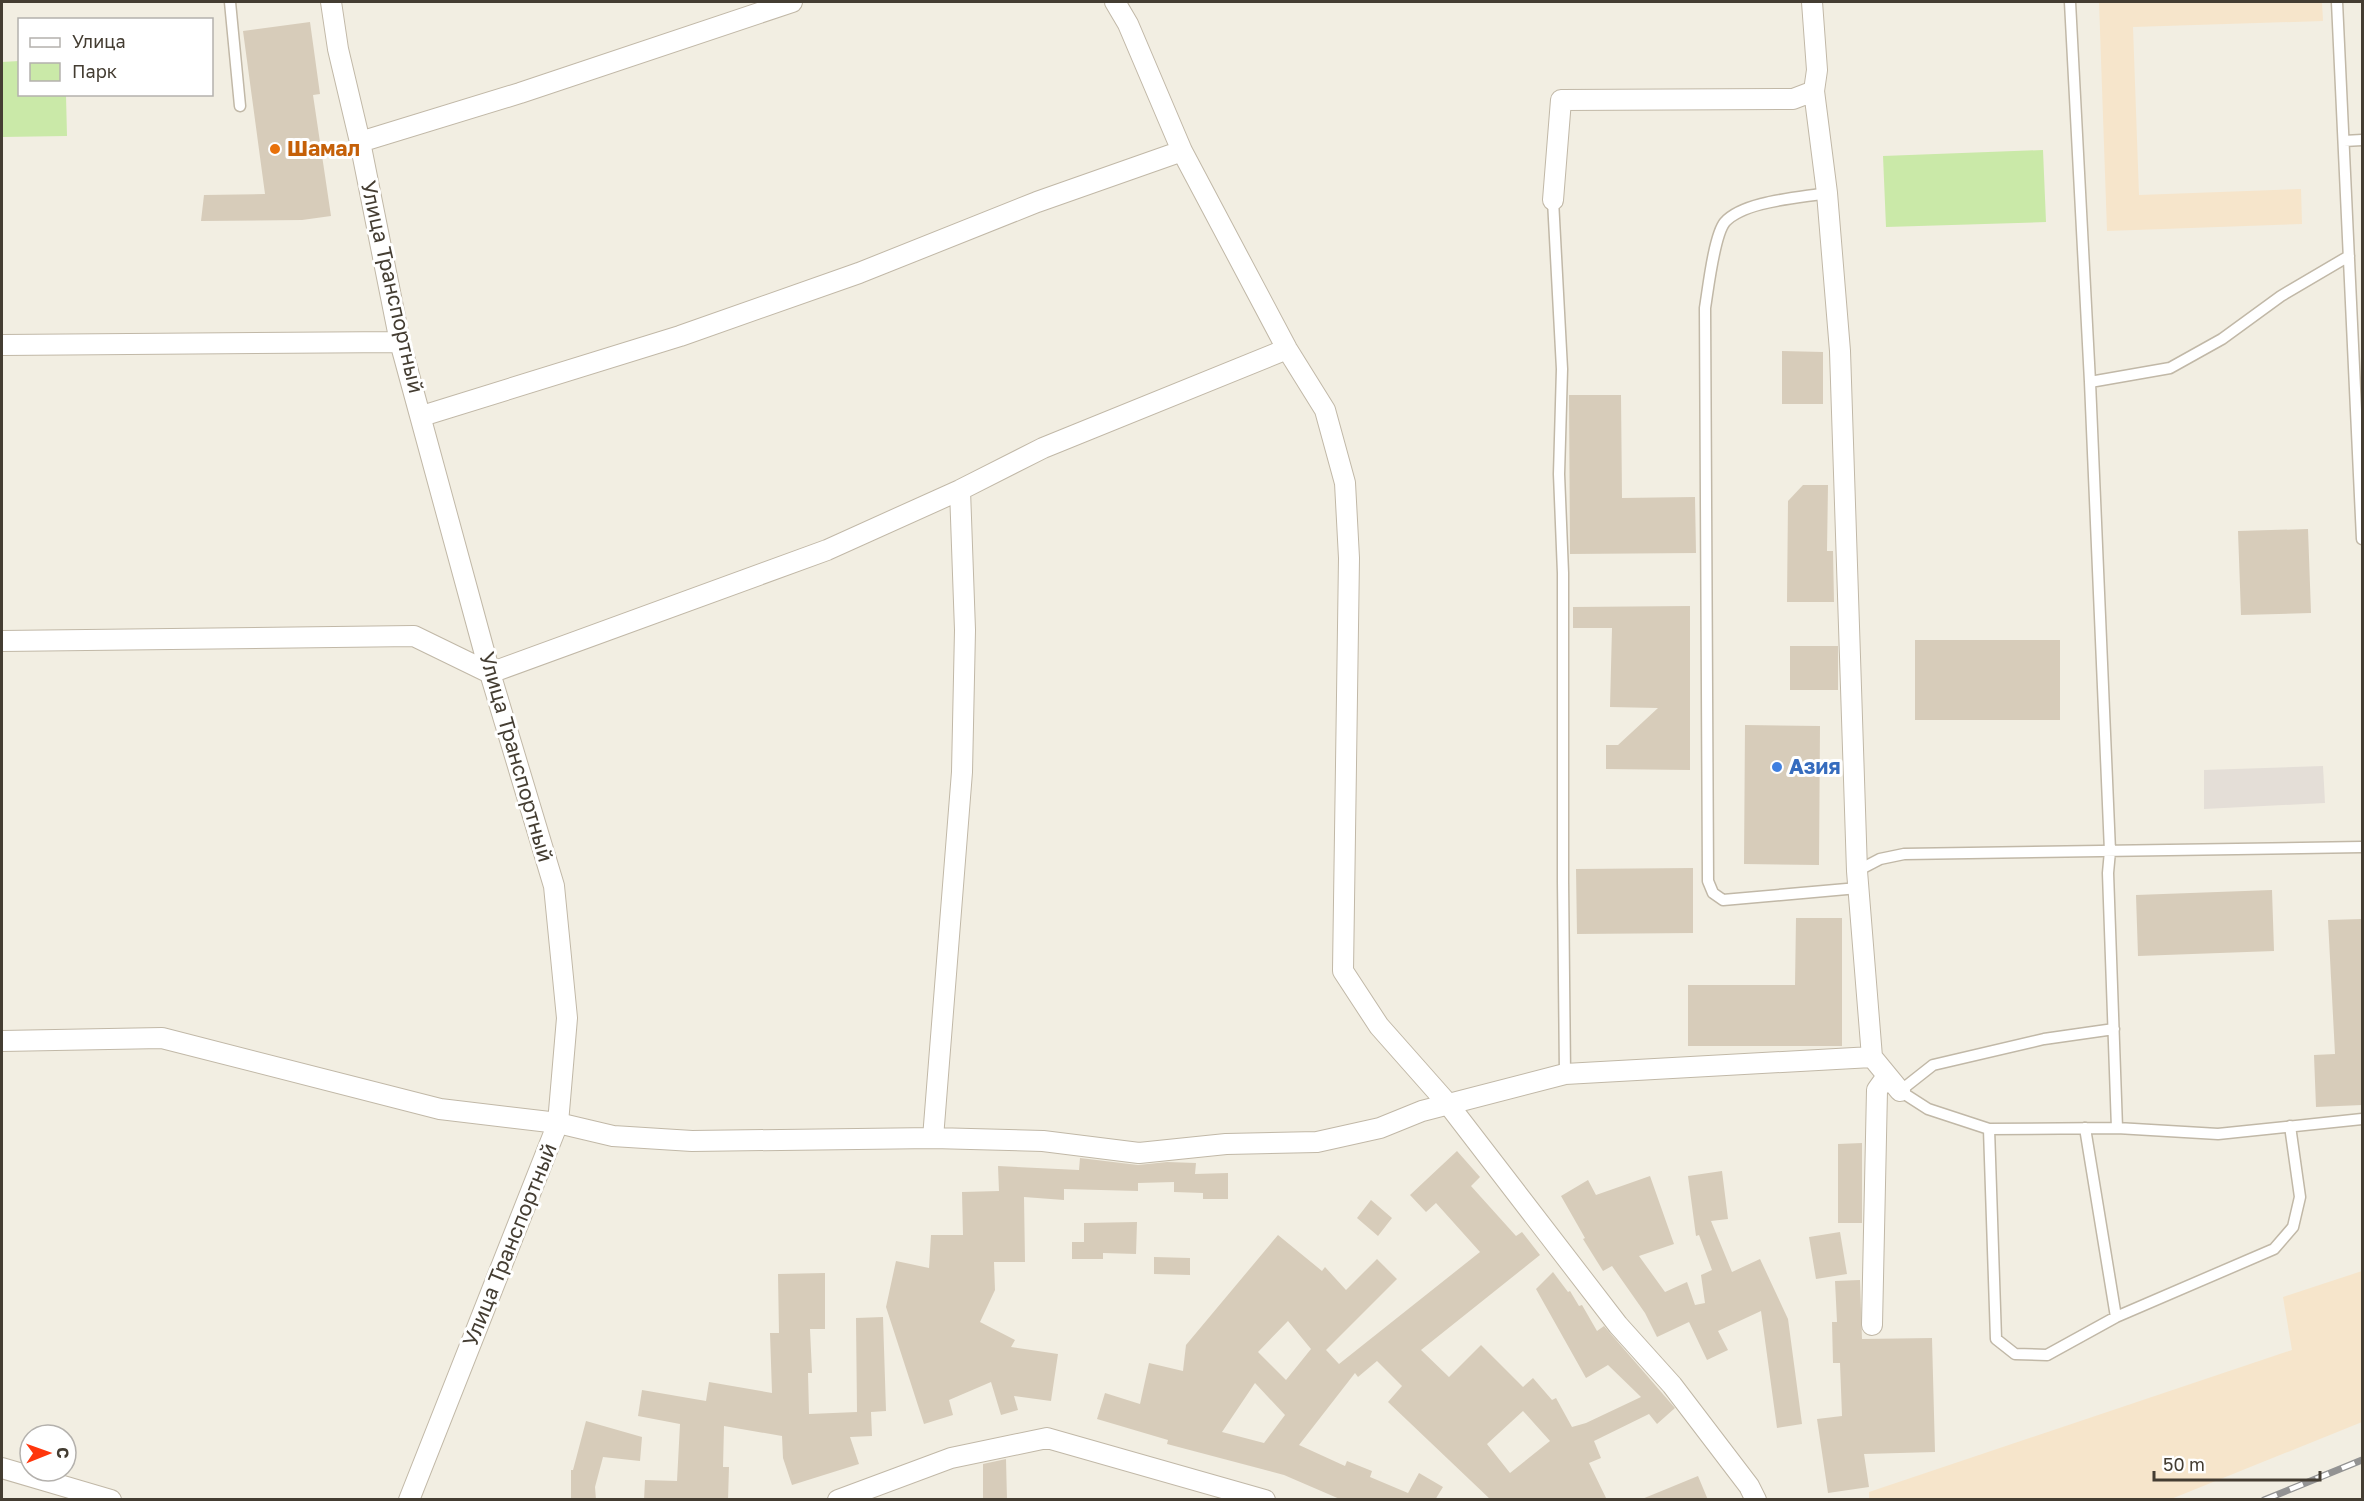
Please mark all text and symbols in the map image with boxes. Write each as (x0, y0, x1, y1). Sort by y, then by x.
legend (18, 18, 213, 96)
text: Улица (72, 30, 126, 52)
text: Парк (72, 60, 117, 82)
place label: Шамал (287, 135, 360, 161)
marker: Шамал (268, 142, 282, 156)
street label: Улица Транспортный (356, 178, 430, 395)
street label: Улица Транспортный (475, 649, 559, 865)
place label: Азия (1789, 753, 1840, 779)
marker: Азия (1770, 760, 1784, 774)
street label: Улица Транспортный (456, 1139, 562, 1350)
north arrow (18, 1423, 78, 1483)
scale bar (2154, 1444, 2320, 1482)
text: С (53, 1447, 73, 1459)
text: 50 m (2163, 1453, 2205, 1475)

